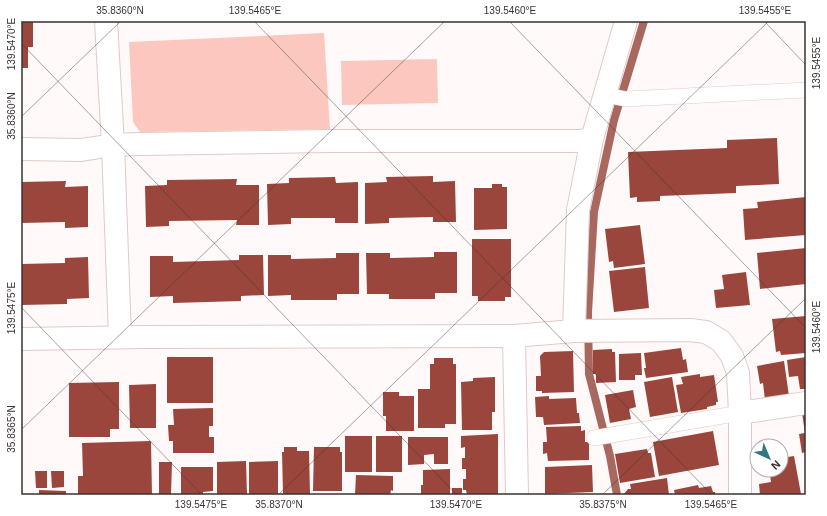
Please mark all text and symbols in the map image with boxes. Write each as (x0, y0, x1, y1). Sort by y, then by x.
text: 35.8360°N (96, 5, 144, 16)
text: 139.5465°E (229, 5, 282, 16)
text: 139.5460°E (484, 5, 537, 16)
text: 139.5455°E (739, 5, 792, 16)
text: 139.5470°E (6, 17, 17, 70)
text: 139.5455°E (811, 36, 822, 89)
text: 35.8360°N (6, 92, 17, 140)
text: 139.5475°E (6, 281, 17, 334)
text: 139.5460°E (811, 300, 822, 353)
text: 35.8365°N (6, 405, 17, 453)
north arrow (749, 438, 789, 478)
text: N (769, 458, 783, 472)
text: 139.5475°E (175, 499, 228, 510)
text: 35.8370°N (255, 499, 303, 510)
text: 139.5470°E (430, 499, 483, 510)
text: 35.8375°N (579, 499, 627, 510)
text: 139.5465°E (685, 499, 738, 510)

